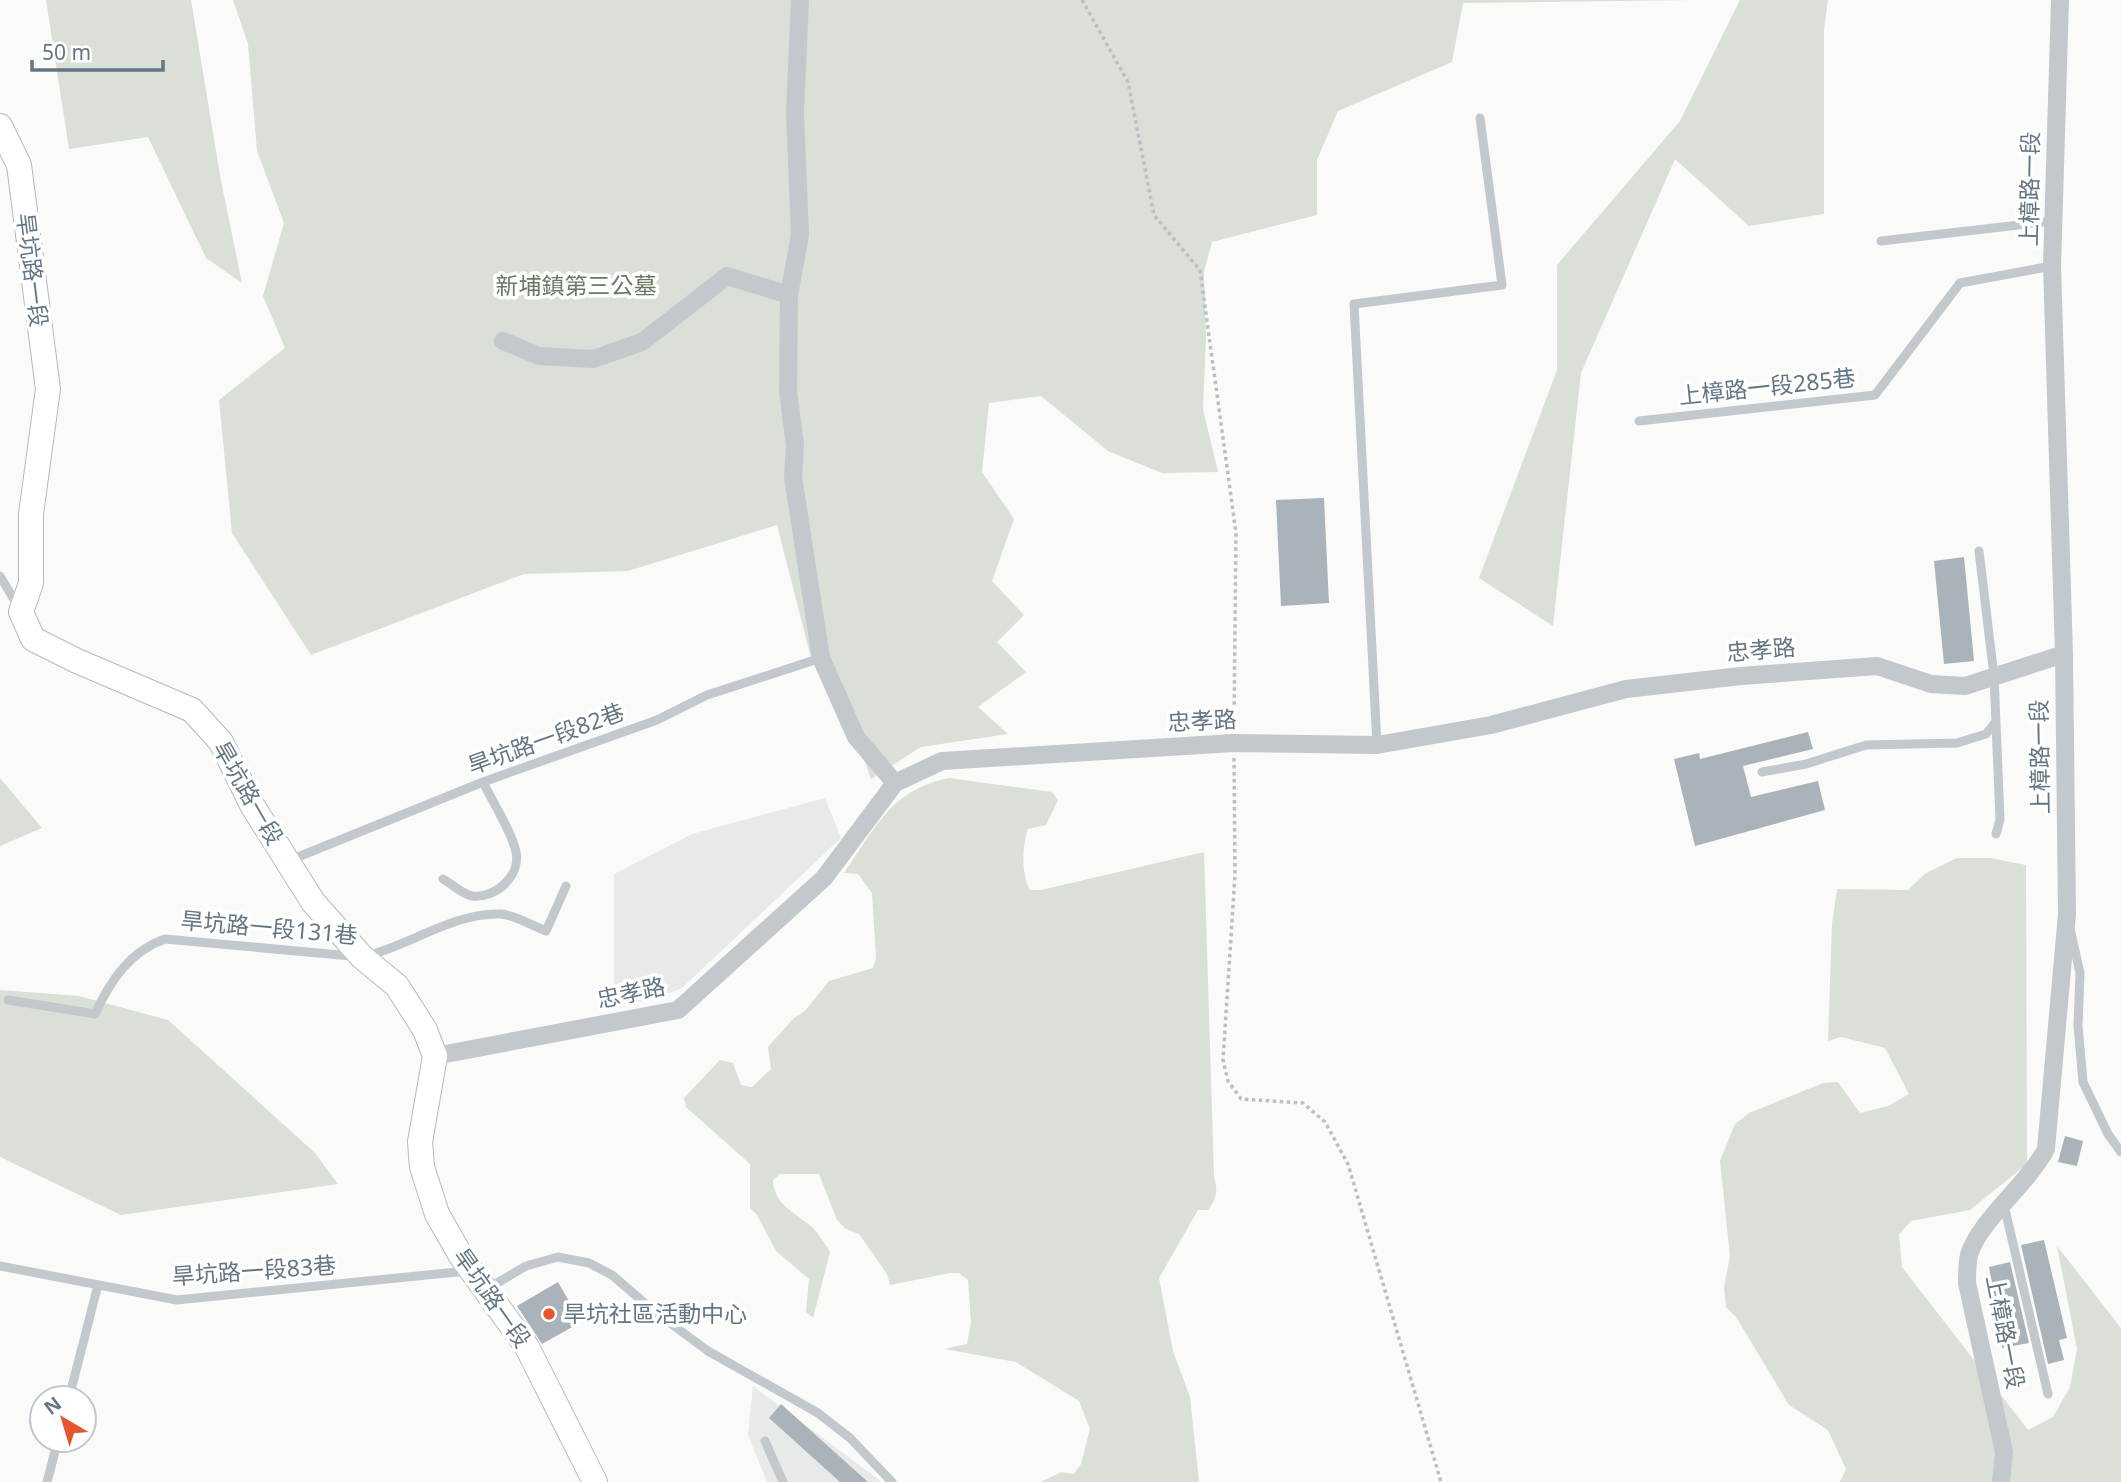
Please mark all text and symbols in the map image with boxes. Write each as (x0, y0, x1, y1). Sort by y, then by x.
scale bar (32, 28, 163, 72)
text: 50 m (42, 38, 91, 66)
street label: 上樟路一段 (2012, 131, 2046, 247)
street label: 旱坑路一段 (10, 211, 56, 329)
park label: 新埔鎮第三公墓 (496, 269, 657, 301)
street label: 上樟路一段285巷 (1677, 361, 1857, 411)
street label: 忠孝路 (1725, 630, 1797, 668)
street label: 旱坑路一段82巷 (463, 695, 628, 781)
street label: 上樟路一段 (2022, 699, 2056, 815)
street label: 忠孝路 (1167, 702, 1237, 738)
street label: 旱坑路一段 (206, 735, 291, 850)
street label: 旱坑路一段131巷 (179, 903, 359, 951)
street label: 忠孝路 (594, 969, 668, 1015)
street label: 旱坑路一段 (447, 1241, 539, 1354)
street label: 旱坑路一段83巷 (171, 1248, 337, 1292)
street label: 上樟路一段 (1979, 1272, 2033, 1391)
place label: 旱坑社區活動中心 (563, 1297, 747, 1329)
marker: 旱坑社區活動中心 (541, 1306, 557, 1322)
north arrow (28, 1384, 98, 1454)
text: N (38, 1391, 67, 1421)

